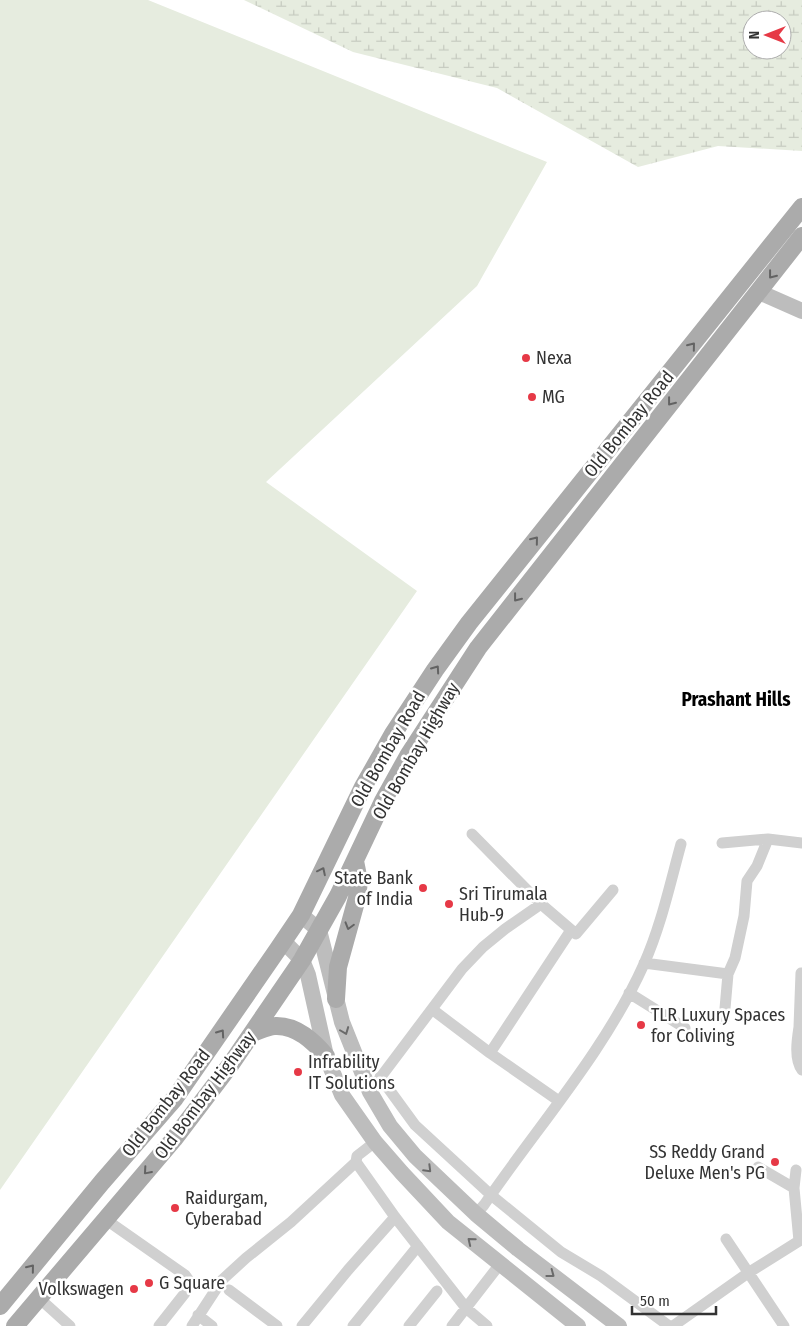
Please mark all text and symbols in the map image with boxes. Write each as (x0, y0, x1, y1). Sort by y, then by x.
north arrow (742, 10, 792, 60)
text: N (746, 31, 763, 39)
one-way arrow (770, 269, 778, 278)
one-way arrow (686, 342, 695, 352)
place label: Nexa (536, 347, 572, 369)
marker: Nexa (520, 352, 532, 364)
street label: Old Bombay Road (579, 366, 679, 482)
place label: MG (542, 386, 565, 408)
marker: MG (526, 391, 538, 403)
one-way arrow (668, 396, 677, 406)
one-way arrow (530, 537, 539, 546)
one-way arrow (513, 593, 522, 602)
one-way arrow (430, 666, 439, 675)
street label: Old Bombay Highway (368, 678, 464, 824)
street label: Old Bombay Road (346, 687, 430, 811)
district label: Prashant Hills (681, 688, 791, 711)
place label: State Bank of India (334, 867, 414, 910)
one-way arrow (316, 868, 326, 877)
marker: State Bank of India (417, 882, 429, 894)
place label: Sri Tirumala Hub-9 (459, 883, 548, 926)
marker: Sri Tirumala Hub-9 (443, 898, 455, 910)
one-way arrow (344, 921, 354, 929)
place label: TLR Luxury Spaces for Coliving (651, 1004, 786, 1047)
marker: TLR Luxury Spaces for Coliving (635, 1019, 647, 1031)
one-way arrow (339, 1026, 349, 1035)
street label: Old Bombay Highway (150, 1027, 260, 1163)
one-way arrow (215, 1029, 224, 1038)
street label: Old Bombay Road (117, 1045, 215, 1161)
place label: Infrability IT Solutions (308, 1051, 395, 1094)
marker: Infrability IT Solutions (292, 1066, 304, 1078)
place label: SS Reddy Grand Deluxe Men's PG (645, 1141, 765, 1184)
marker: SS Reddy Grand Deluxe Men's PG (769, 1156, 781, 1168)
one-way arrow (422, 1163, 431, 1172)
one-way arrow (144, 1165, 152, 1174)
place label: Raidurgam, Cyberabad (185, 1187, 268, 1230)
marker: Raidurgam, Cyberabad (169, 1202, 181, 1214)
one-way arrow (468, 1238, 477, 1247)
one-way arrow (25, 1265, 34, 1274)
one-way arrow (545, 1268, 555, 1277)
place label: G Square (159, 1272, 225, 1294)
marker: G Square (143, 1277, 155, 1289)
place label: Volkswagen (38, 1278, 124, 1300)
marker: Volkswagen (128, 1283, 140, 1295)
scale bar (632, 1284, 716, 1316)
text: 50 m (640, 1292, 670, 1310)

